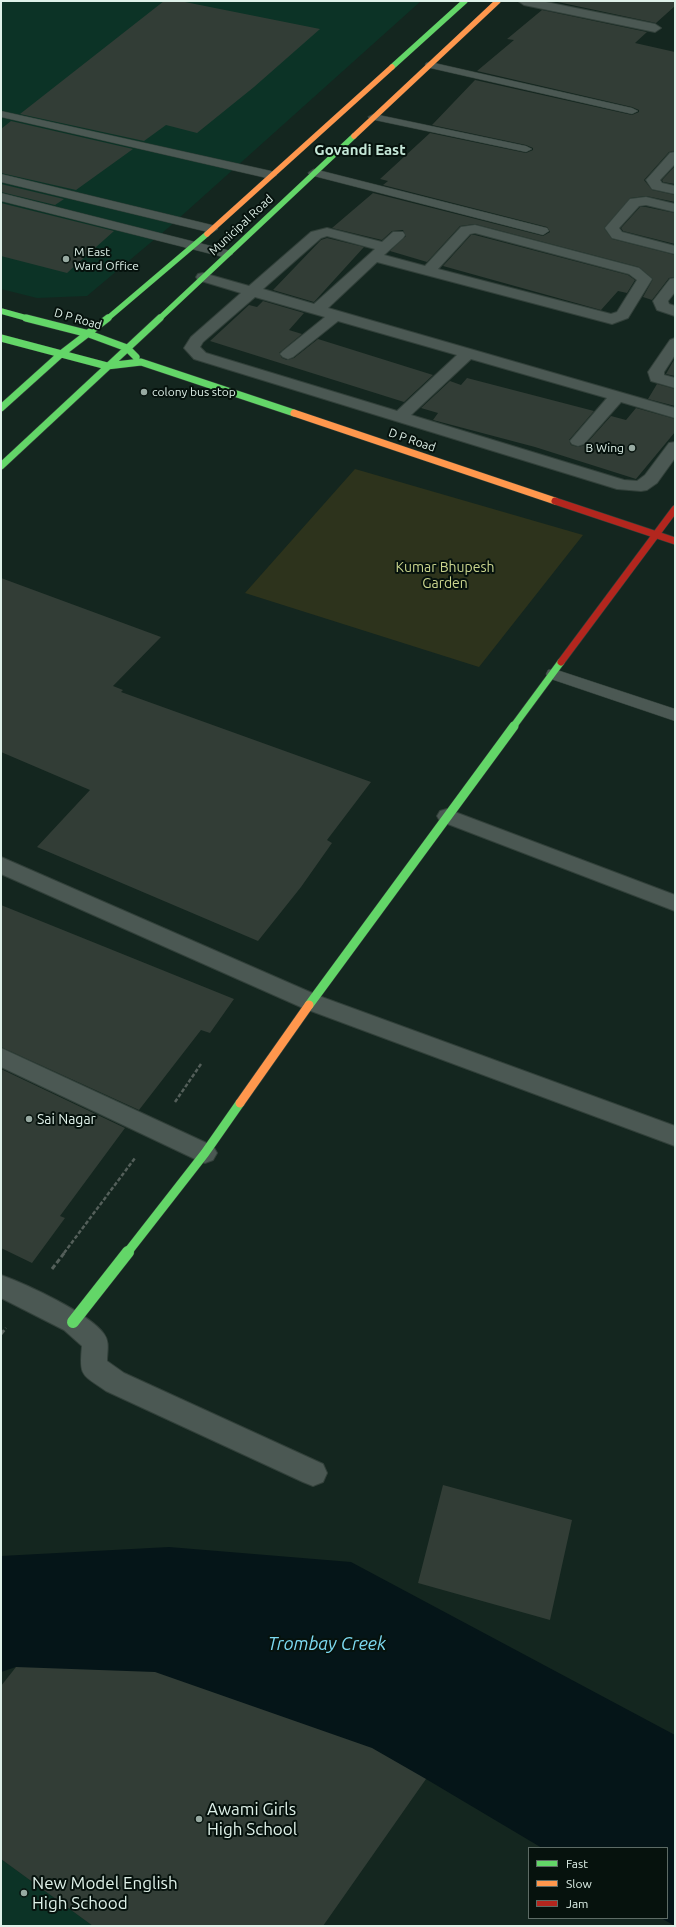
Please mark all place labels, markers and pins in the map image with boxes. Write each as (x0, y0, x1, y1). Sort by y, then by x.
place label: M East Ward Office (74, 245, 139, 273)
marker: M East Ward Office (61, 254, 71, 264)
place label: colony bus stop (152, 385, 236, 399)
marker: colony bus stop (139, 387, 149, 397)
place label: B Wing (586, 441, 624, 455)
marker: B Wing (627, 443, 637, 453)
place label: Sai Nagar (37, 1111, 96, 1127)
marker: Sai Nagar (24, 1114, 34, 1124)
place label: Awami Girls High School (207, 1799, 297, 1839)
marker: Awami Girls High School (194, 1814, 204, 1824)
place label: New Model English High Schood (32, 1873, 178, 1913)
marker: New Model English High Schood (19, 1888, 29, 1898)

